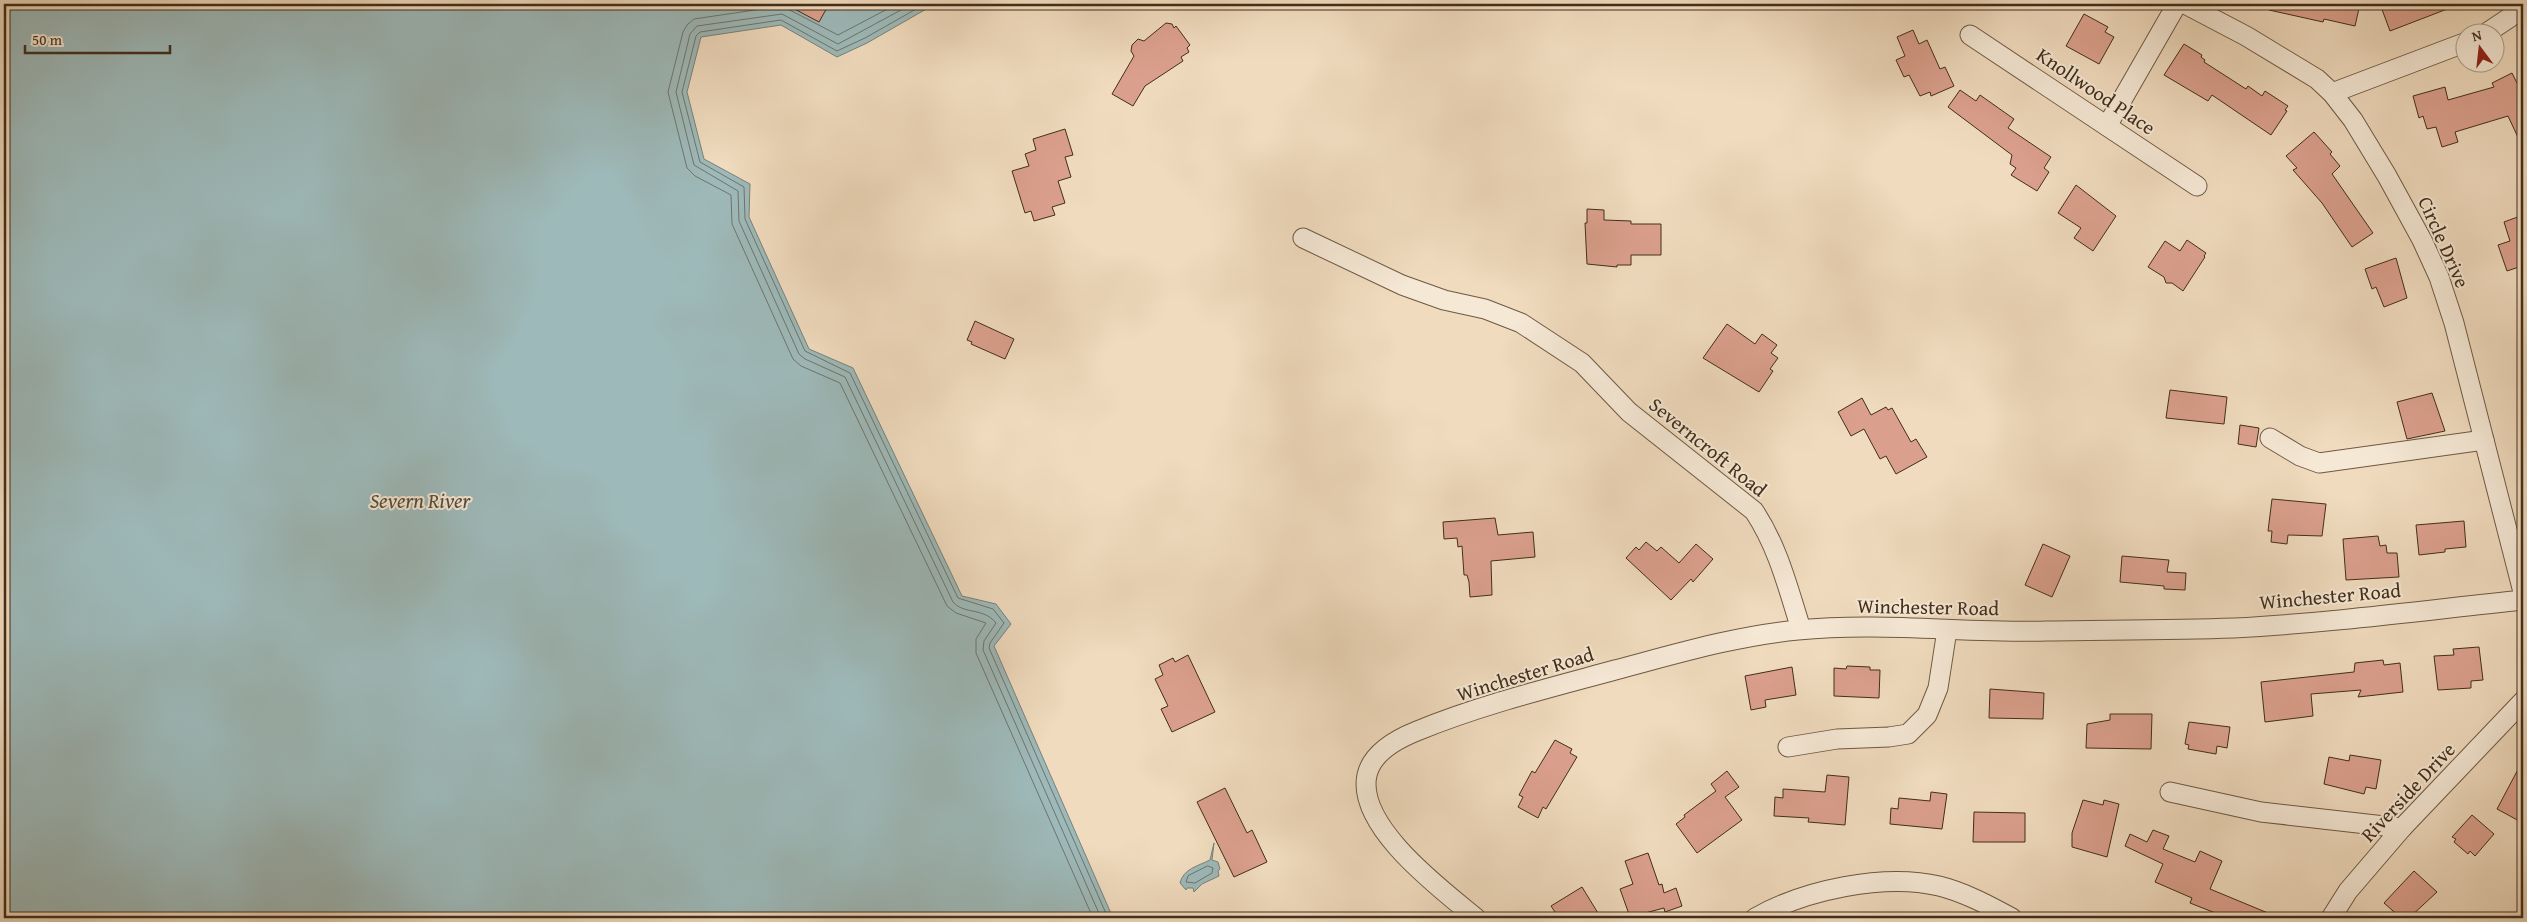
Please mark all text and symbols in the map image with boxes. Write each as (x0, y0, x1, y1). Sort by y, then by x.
scale bar (25, 22, 170, 54)
north arrow (2454, 22, 2504, 72)
text: N (2470, 24, 2484, 46)
text: 50 m (32, 29, 63, 50)
street label: Knollwood Place (2031, 40, 2162, 141)
street label: Circle Drive (2411, 191, 2477, 292)
street label: Severncroft Road (1643, 390, 1774, 503)
water label: Severn River (370, 485, 472, 516)
street label: Winchester Road (2258, 575, 2402, 616)
street label: Winchester Road (1857, 591, 2000, 622)
street label: Winchester Road (1453, 639, 1597, 708)
street label: Riverside Drive (2354, 735, 2462, 848)

